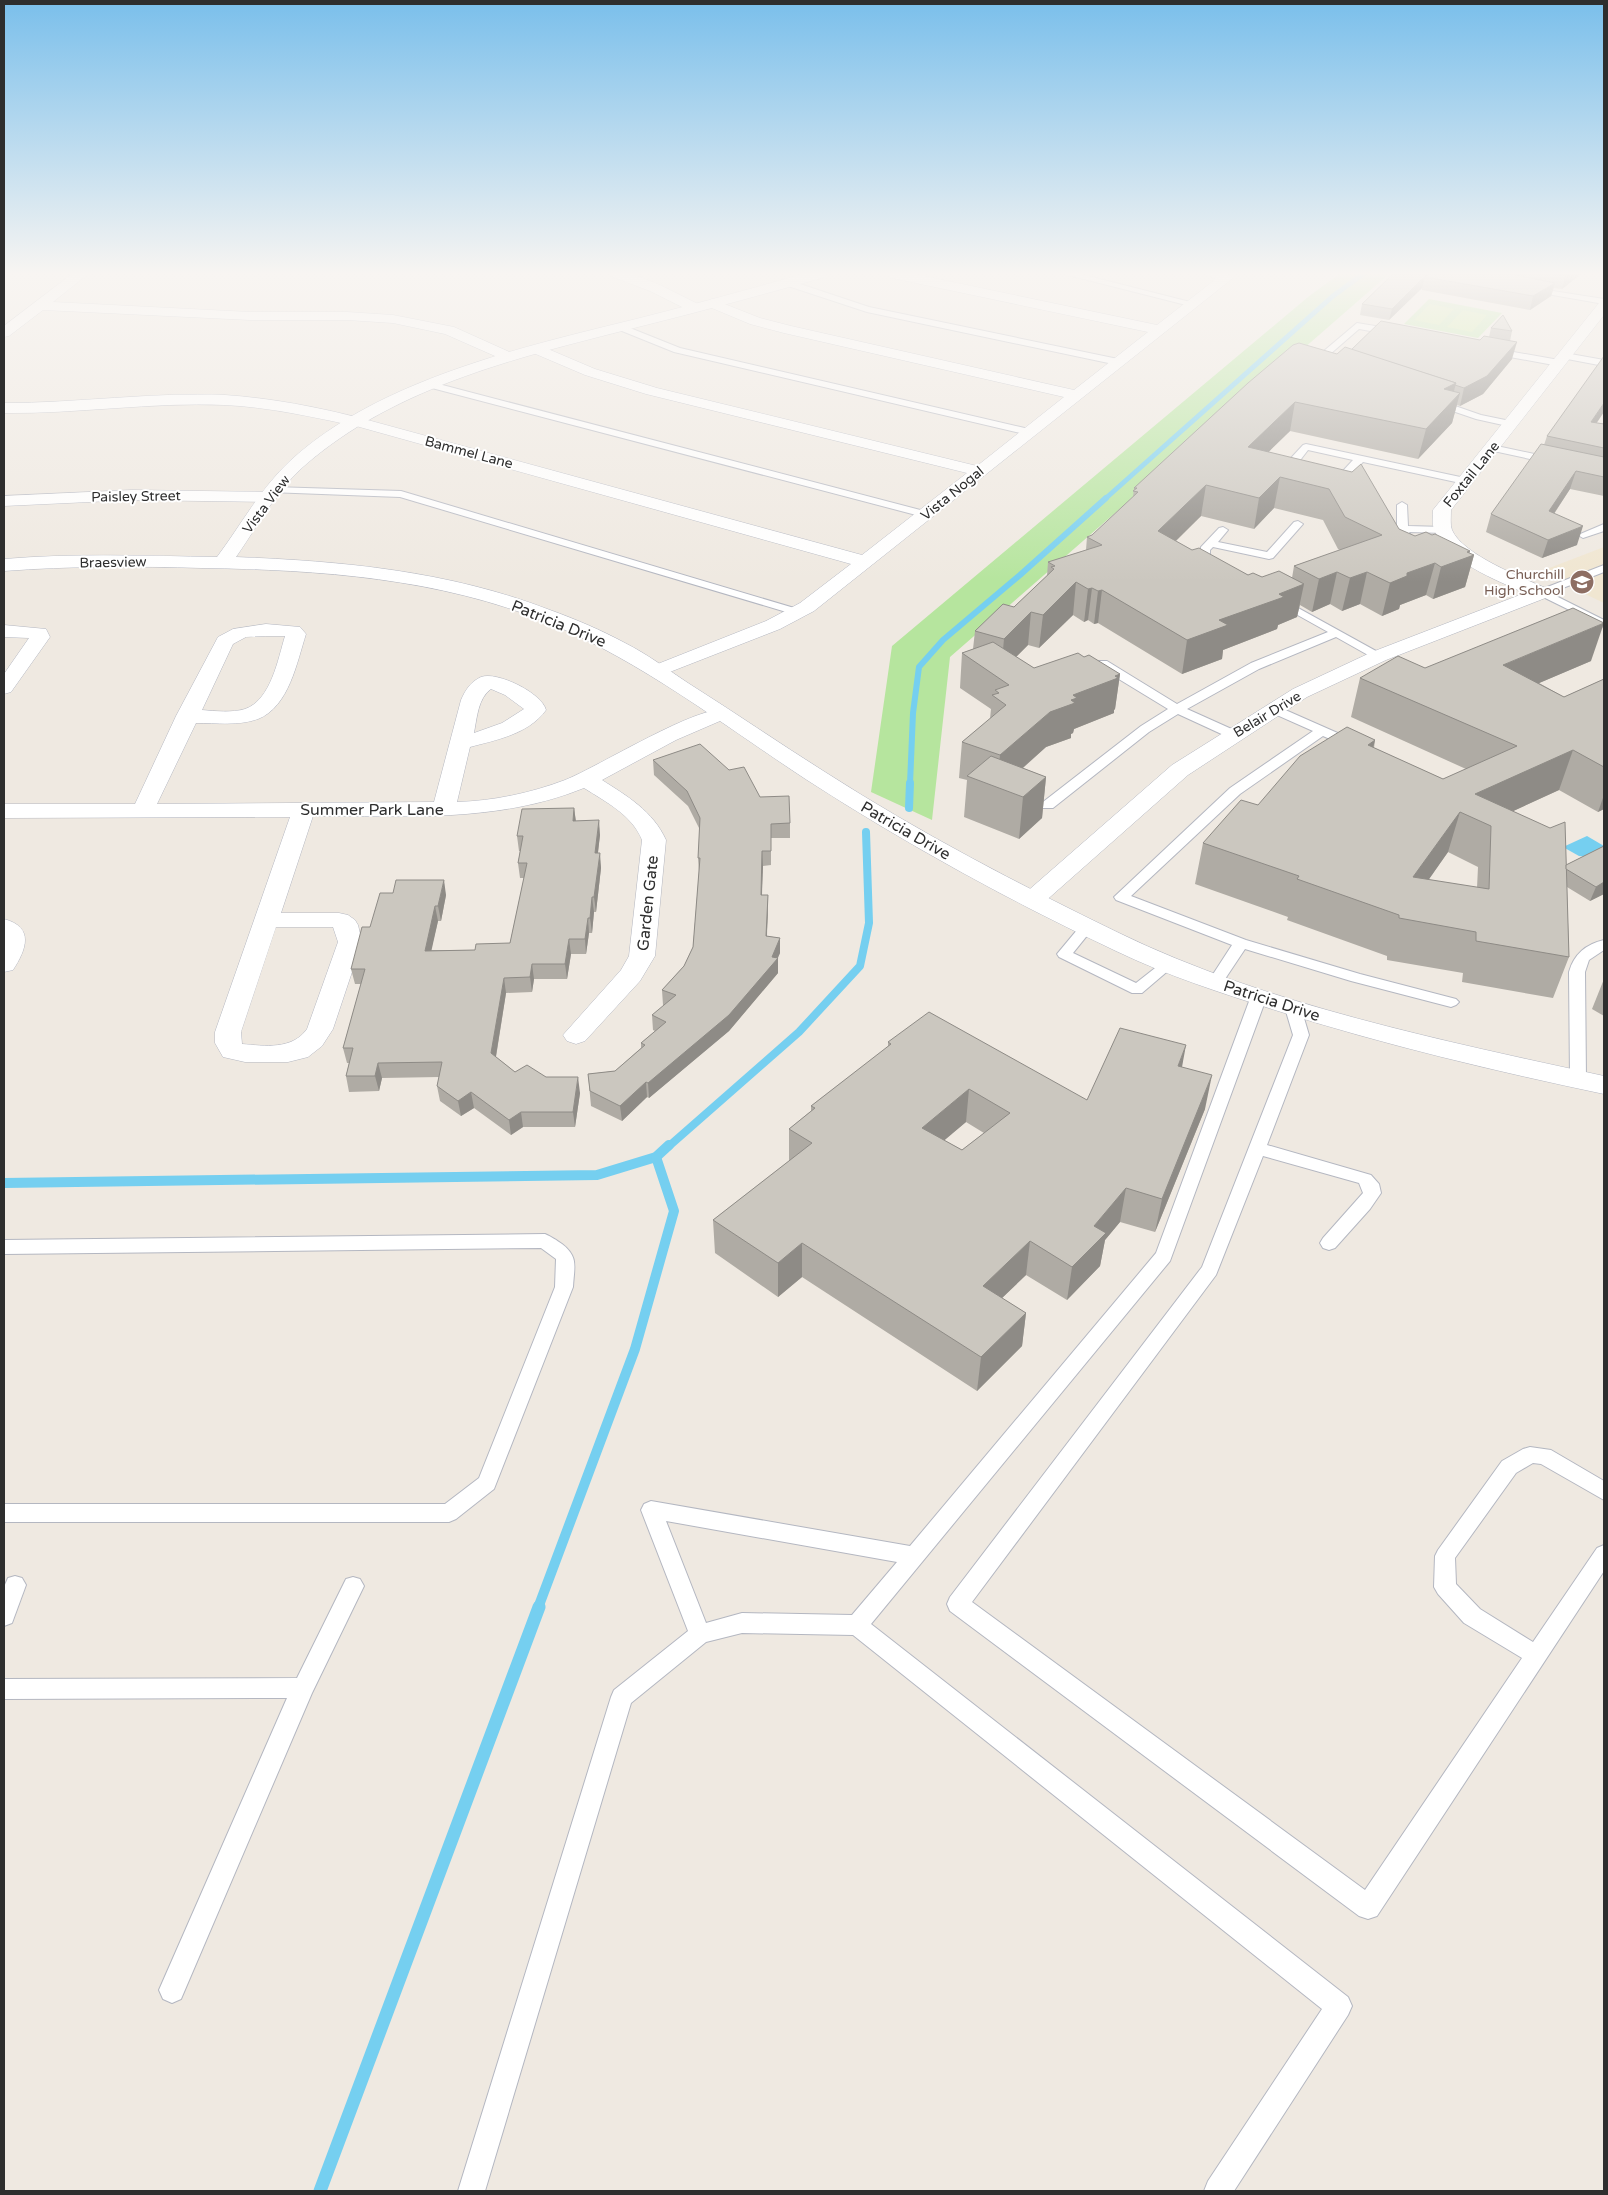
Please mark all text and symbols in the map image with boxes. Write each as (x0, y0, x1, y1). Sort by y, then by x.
street label: Bammel Lane (423, 433, 515, 472)
street label: Foxtail Lane (1440, 438, 1503, 511)
street label: Vista Nogal (917, 463, 987, 524)
street label: Vista View (239, 472, 294, 537)
street label: Paisley Street (91, 487, 182, 506)
street label: Braesview (79, 553, 147, 572)
place label: Churchill High School (1484, 566, 1564, 599)
school or university icon: Churchill High School (1569, 569, 1595, 595)
street label: Patricia Drive (508, 596, 609, 652)
street label: Belair Drive (1230, 688, 1304, 741)
street label: Patricia Drive (857, 797, 954, 865)
street label: Summer Park Lane (300, 800, 444, 820)
street label: Garden Gate (633, 854, 663, 952)
street label: Patricia Drive (1221, 976, 1323, 1026)

